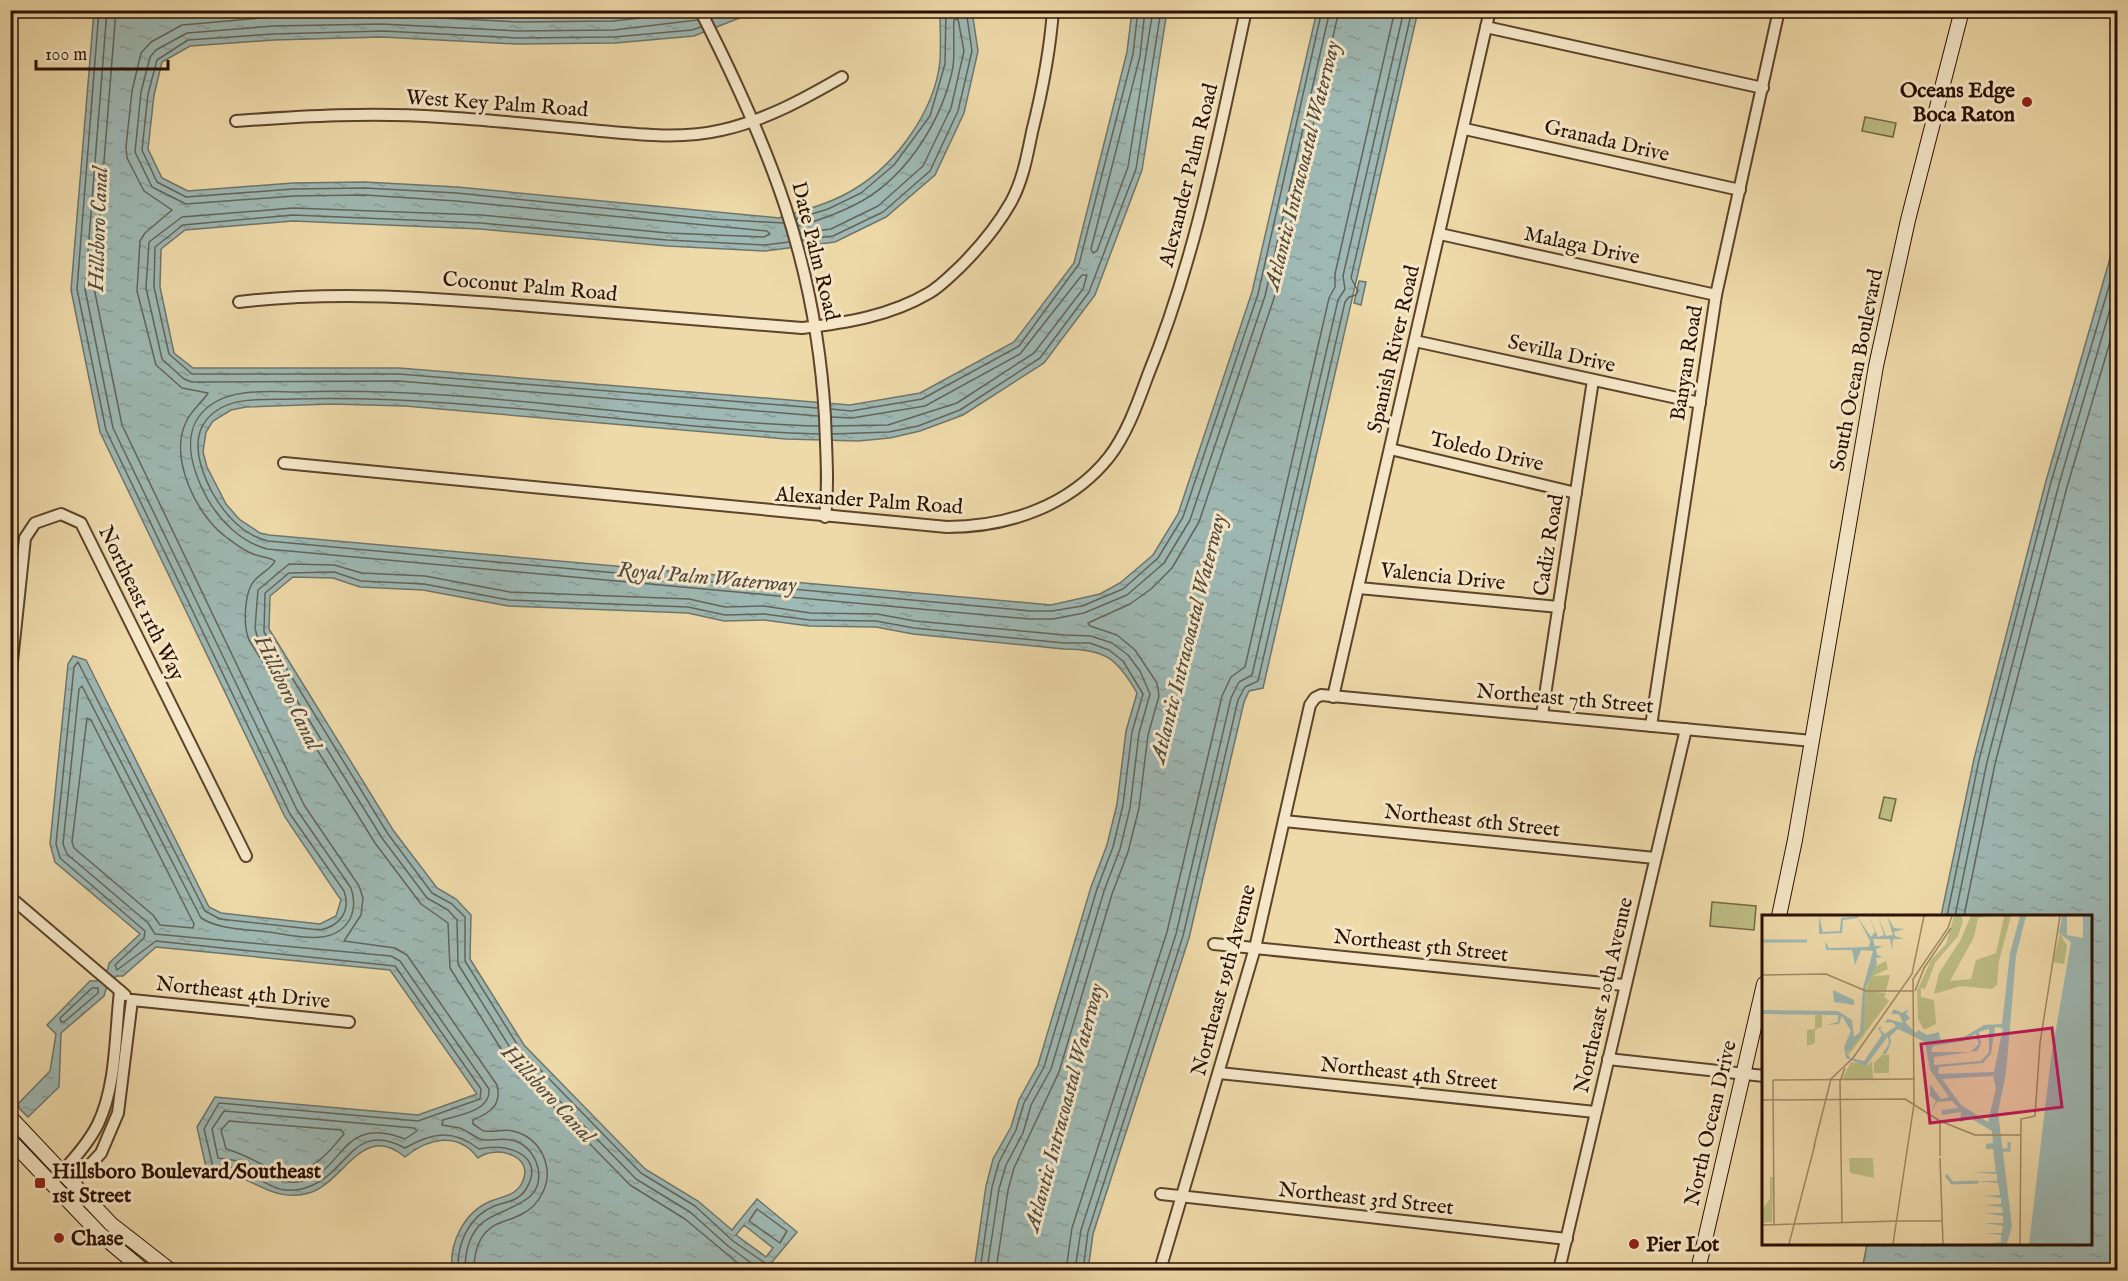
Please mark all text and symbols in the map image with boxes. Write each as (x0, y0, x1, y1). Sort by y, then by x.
scale bar (36, 33, 168, 71)
water label: Atlantic Intracoastal Waterway (1258, 37, 1348, 295)
text: 100 m (45, 44, 87, 67)
place label: Oceans Edge Boca Raton (1900, 78, 2015, 129)
street label: Alexander Palm Road (1153, 80, 1226, 271)
street label: West Key Palm Road (405, 85, 590, 124)
marker: Oceans Edge Boca Raton (2020, 95, 2034, 109)
street label: Granada Drive (1542, 114, 1672, 169)
water label: Hillsboro Canal (83, 165, 115, 293)
street label: Date Palm Road (784, 179, 845, 325)
street label: Malaga Drive (1521, 221, 1642, 272)
street label: Spanish River Road (1362, 262, 1427, 436)
street label: Coconut Palm Road (441, 266, 619, 309)
street label: South Ocean Boulevard (1825, 266, 1890, 474)
street label: Banyan Road (1665, 303, 1710, 423)
street label: Sevilla Drive (1505, 329, 1618, 380)
street label: Toledo Drive (1427, 426, 1547, 479)
street label: Alexander Palm Road (773, 481, 965, 522)
street label: Cadiz Road (1528, 492, 1571, 598)
water label: Atlantic Intracoastal Waterway (1144, 510, 1234, 768)
street label: Northeast 11th Way (91, 522, 190, 686)
water label: Royal Palm Waterway (616, 556, 798, 600)
street label: Valencia Drive (1378, 557, 1507, 597)
water label: Hillsboro Canal (247, 630, 328, 757)
street label: Northeast 7th Street (1475, 678, 1655, 721)
street label: Northeast 6th Street (1383, 799, 1561, 844)
street label: Northeast 19th Avenue (1186, 881, 1263, 1079)
street label: Northeast 20th Avenue (1569, 894, 1640, 1096)
inset map (1762, 915, 2092, 1245)
street label: Northeast 5th Street (1332, 924, 1510, 969)
street label: Northeast 4th Drive (154, 971, 332, 1016)
water label: Atlantic Intracoastal Waterway (1018, 980, 1112, 1236)
street label: North Ocean Drive (1679, 1037, 1744, 1209)
water label: Hillsboro Canal (494, 1039, 601, 1151)
street label: Northeast 4th Street (1319, 1052, 1499, 1097)
place label: Hillsboro Boulevard/Southeast 1st Street (52, 1159, 322, 1210)
marker: Hillsboro Boulevard/Southeast 1st Street (33, 1176, 47, 1190)
street label: Northeast 3rd Street (1277, 1177, 1455, 1222)
place label: Chase (71, 1226, 124, 1253)
marker: Chase (52, 1231, 66, 1245)
place label: Pier Lot (1646, 1232, 1720, 1259)
marker: Pier Lot (1627, 1237, 1641, 1251)

